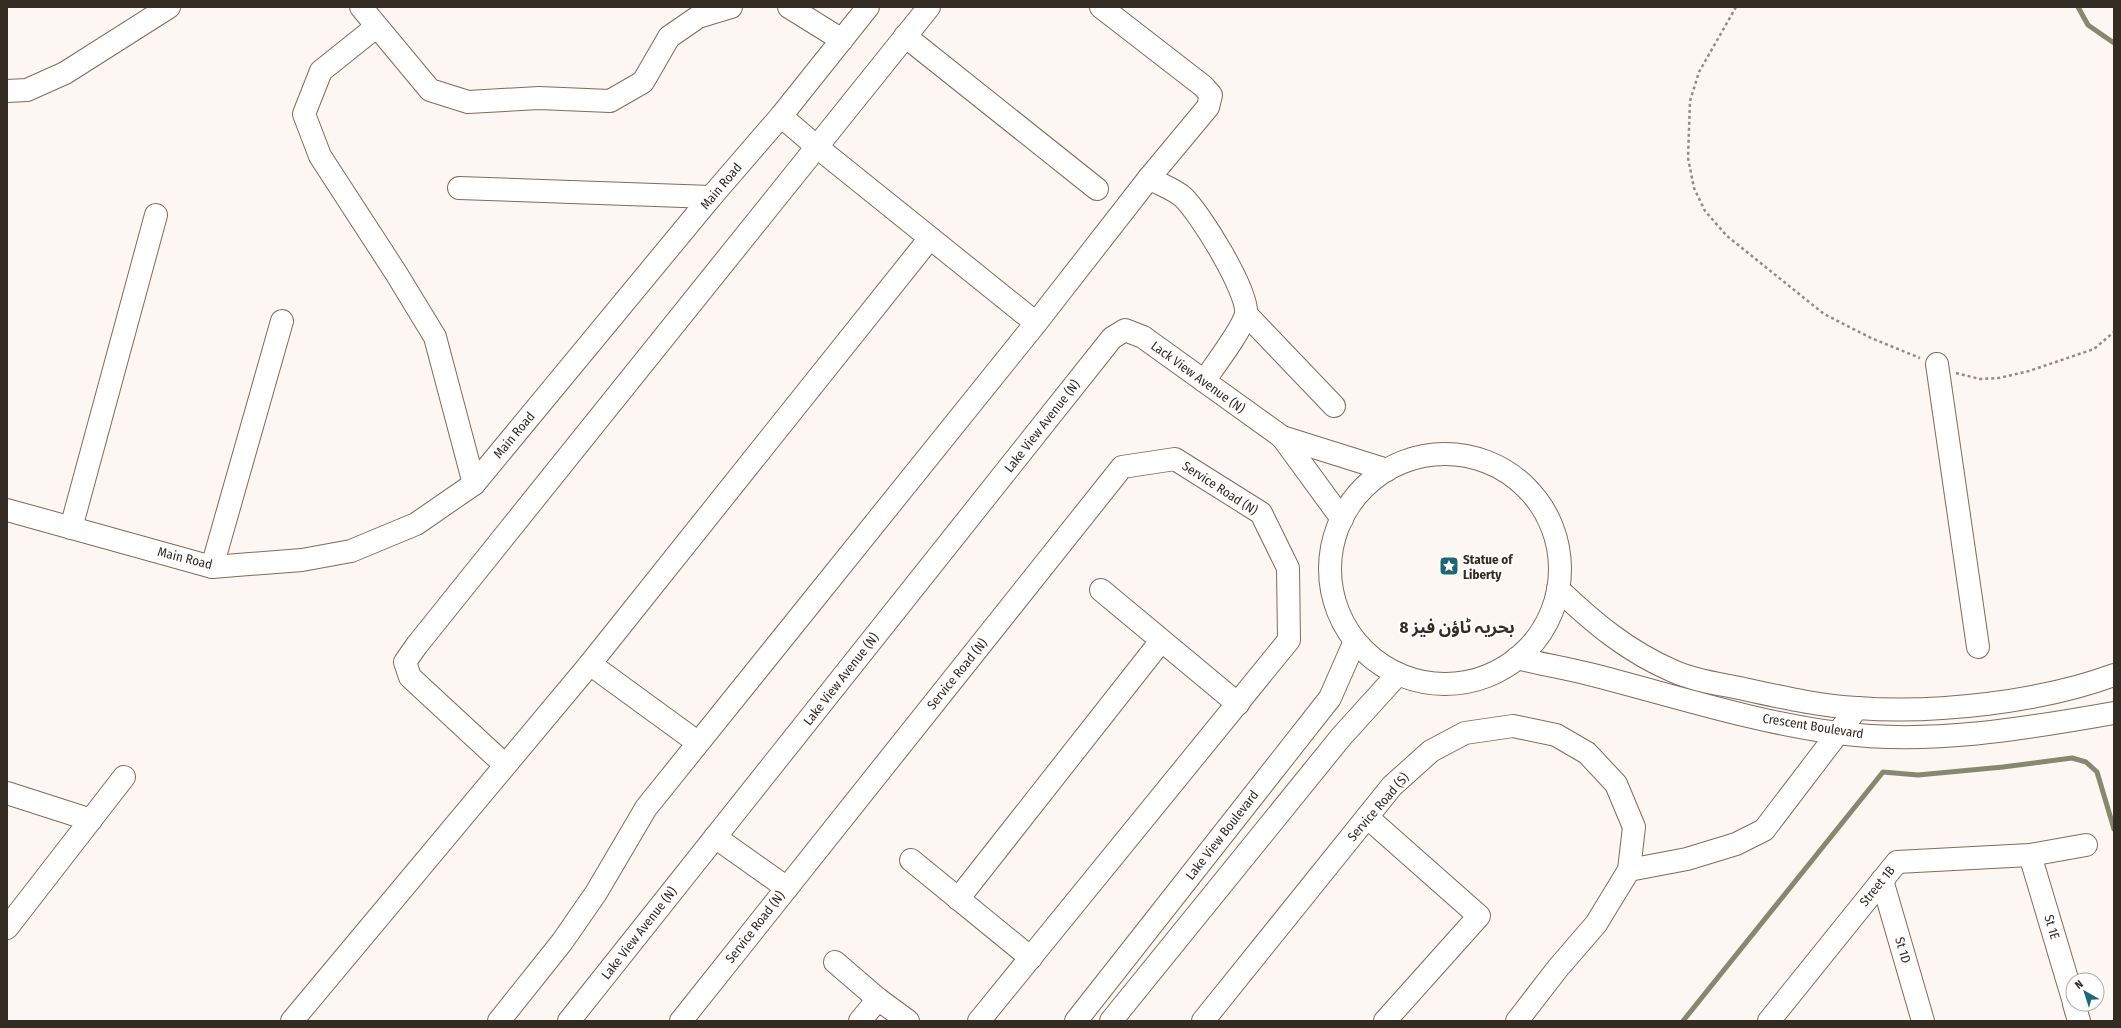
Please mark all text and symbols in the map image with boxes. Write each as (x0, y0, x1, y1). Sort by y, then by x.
street label: Main Road (697, 160, 745, 212)
street label: Lack View Avenue (N) (1148, 338, 1248, 416)
street label: Lake View Avenue (N) (1001, 377, 1083, 475)
street label: Main Road (490, 409, 538, 461)
street label: Service Road (N) (1180, 458, 1261, 518)
street label: Main Road (156, 544, 214, 572)
place label: Statue of Liberty (1463, 552, 1514, 582)
place icon: Statue of Liberty (1438, 555, 1460, 577)
district label: بحریہ ٹاؤن فیز 8 (1399, 617, 1515, 638)
street label: Lake View Avenue (N) (800, 630, 882, 728)
street label: Service Road (N) (924, 635, 990, 712)
street label: Crescent Boulevard (1761, 711, 1865, 741)
street label: Service Road (S) (1344, 770, 1412, 844)
street label: Lake View Boulevard (1183, 787, 1261, 883)
street label: Street 1B (1856, 863, 1898, 909)
street label: Lake View Avenue (N) (598, 884, 680, 982)
street label: Service Road (N) (722, 888, 788, 966)
street label: St 1E (2041, 913, 2063, 941)
street label: St 1D (1892, 935, 1914, 965)
north arrow (2065, 972, 2105, 1012)
text: N (2072, 977, 2086, 992)

